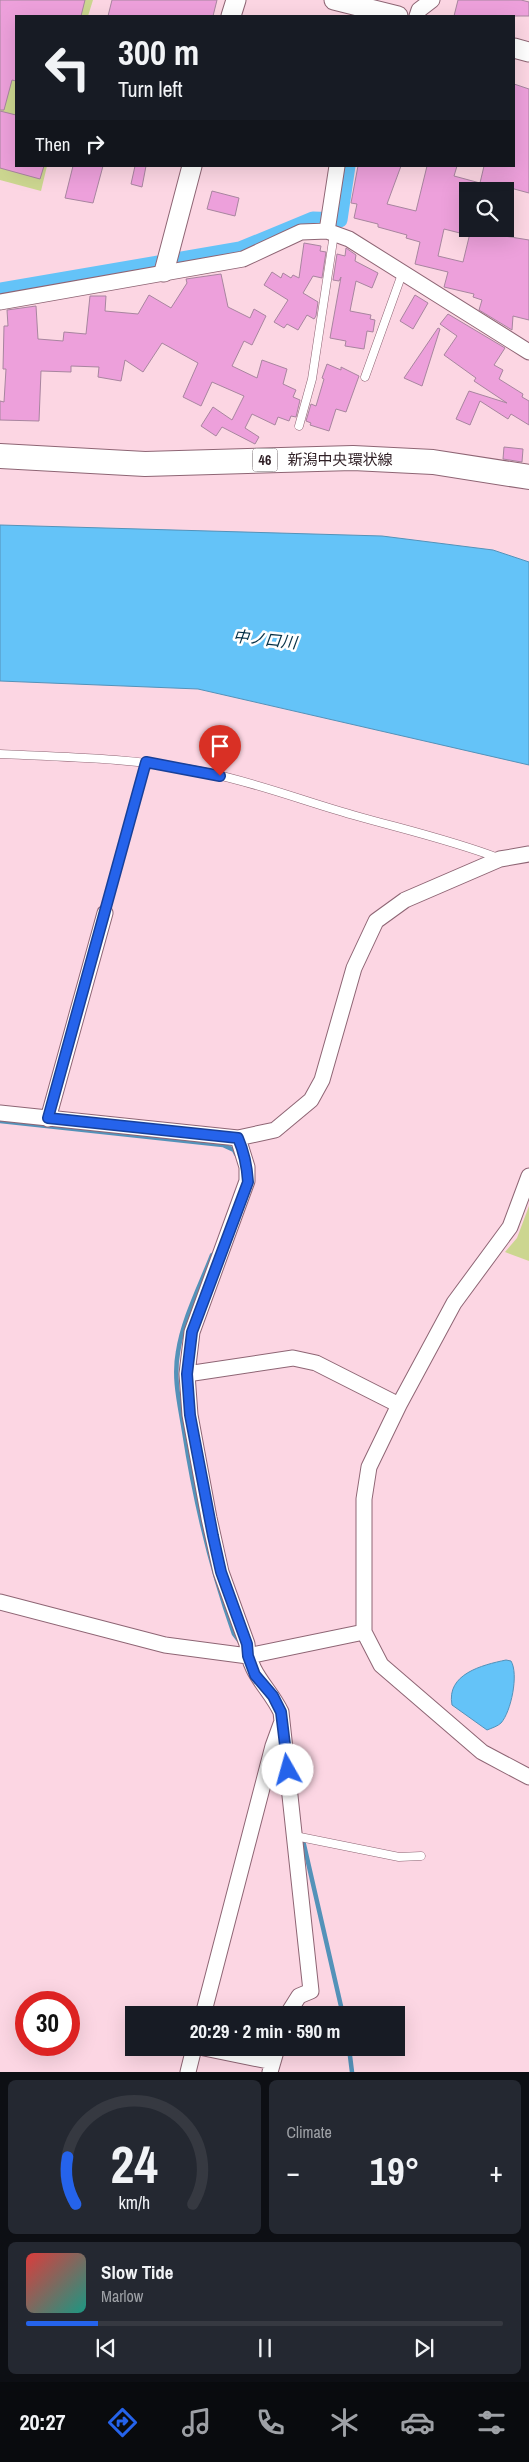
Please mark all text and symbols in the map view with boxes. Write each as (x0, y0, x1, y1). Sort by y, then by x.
text: 300 m (118, 29, 199, 76)
icon: left (35, 35, 100, 100)
text: Turn left (118, 74, 183, 104)
icon: right (81, 130, 109, 158)
text: Then (35, 131, 71, 157)
map controls (459, 182, 514, 237)
button: search (459, 182, 514, 237)
road number: 46 (252, 448, 278, 472)
street label: 新潟中央環状線 (287, 449, 393, 470)
water label: 中ノ口川 (232, 625, 300, 653)
pin (199, 725, 241, 776)
icon: arrive (206, 732, 234, 760)
position arrow (261, 1743, 313, 1795)
speed limit sign: 30 (15, 1991, 80, 2056)
text: 20:29 · 2 min · 590 m (190, 2018, 340, 2044)
text: Climate (287, 2121, 332, 2143)
text: 24 (111, 2129, 158, 2199)
text: 19° (370, 2146, 420, 2197)
text: − (287, 2153, 300, 2191)
text: + (490, 2153, 503, 2191)
text: km/h (118, 2191, 150, 2215)
text: Slow Tide (101, 2259, 173, 2285)
text: Marlow (101, 2285, 143, 2307)
icon: previous (92, 2334, 120, 2362)
icon: pause (251, 2334, 279, 2362)
icon: next (410, 2334, 438, 2362)
icon: directions (105, 2405, 140, 2440)
icon: music (179, 2405, 214, 2440)
icon: phone (253, 2405, 288, 2440)
icon: climate (327, 2405, 362, 2440)
icon: car (400, 2405, 435, 2440)
icon: filters (474, 2405, 509, 2440)
text: 20:27 (19, 2407, 66, 2437)

